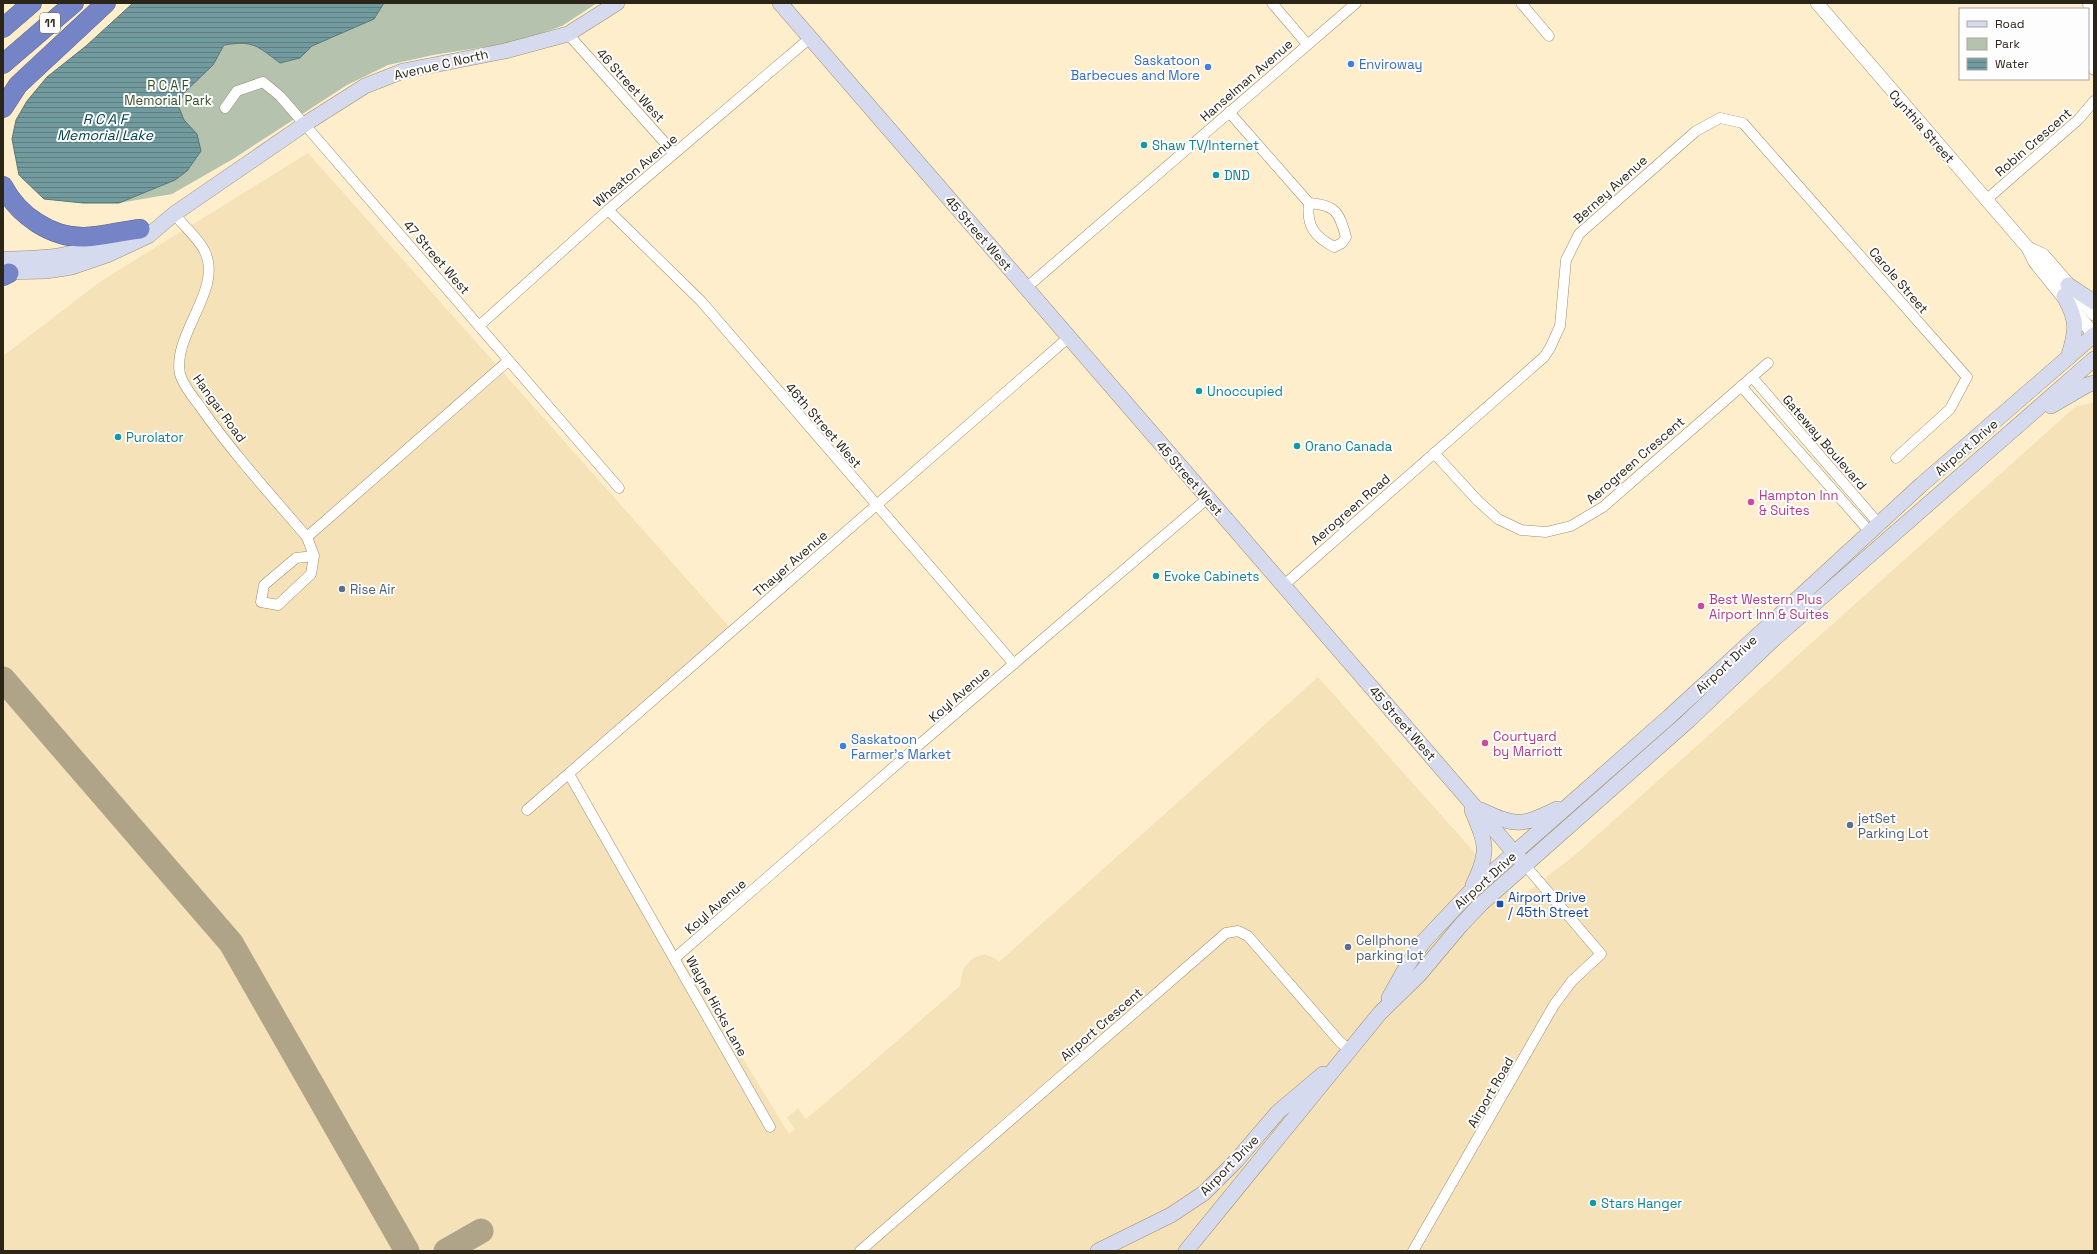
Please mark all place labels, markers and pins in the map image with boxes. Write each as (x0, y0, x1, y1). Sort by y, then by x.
place label: Saskatoon Barbecues and More (1071, 52, 1200, 84)
place label: Enviroway (1359, 56, 1422, 73)
marker: Enviroway (1346, 59, 1356, 69)
marker: Saskatoon Barbecues and More (1203, 62, 1213, 72)
place label: Shaw TV/Internet (1152, 137, 1259, 154)
marker: Shaw TV/Internet (1139, 140, 1149, 150)
place label: DND (1224, 167, 1250, 184)
marker: DND (1211, 170, 1221, 180)
place label: Unoccupied (1207, 383, 1283, 400)
marker: Unoccupied (1194, 386, 1204, 396)
place label: Purolator (126, 429, 183, 446)
marker: Purolator (113, 432, 123, 442)
place label: Orano Canada (1305, 438, 1393, 455)
marker: Orano Canada (1292, 441, 1302, 451)
place label: Hampton Inn & Suites (1759, 487, 1839, 519)
marker: Hampton Inn & Suites (1746, 497, 1756, 507)
place label: Evoke Cabinets (1164, 568, 1260, 585)
marker: Evoke Cabinets (1151, 571, 1161, 581)
place label: Rise Air (350, 581, 395, 598)
marker: Rise Air (337, 584, 347, 594)
place label: Best Western Plus Airport Inn & Suites (1709, 591, 1829, 623)
marker: Best Western Plus Airport Inn & Suites (1696, 601, 1706, 611)
place label: Courtyard by Marriott (1493, 728, 1563, 760)
place label: Saskatoon Farmer's Market (851, 731, 951, 763)
marker: Courtyard by Marriott (1480, 738, 1490, 748)
marker: Saskatoon Farmer's Market (838, 741, 848, 751)
place label: jetSet Parking Lot (1857, 810, 1929, 842)
marker: jetSet Parking Lot (1845, 820, 1855, 830)
place label: Airport Drive / 45th Street (1508, 889, 1589, 921)
marker: Airport Drive / 45th Street (1495, 899, 1505, 909)
place label: Cellphone parking lot (1356, 932, 1424, 964)
marker: Cellphone parking lot (1343, 942, 1353, 952)
place label: Stars Hanger (1601, 1195, 1682, 1212)
marker: Stars Hanger (1588, 1198, 1598, 1208)

